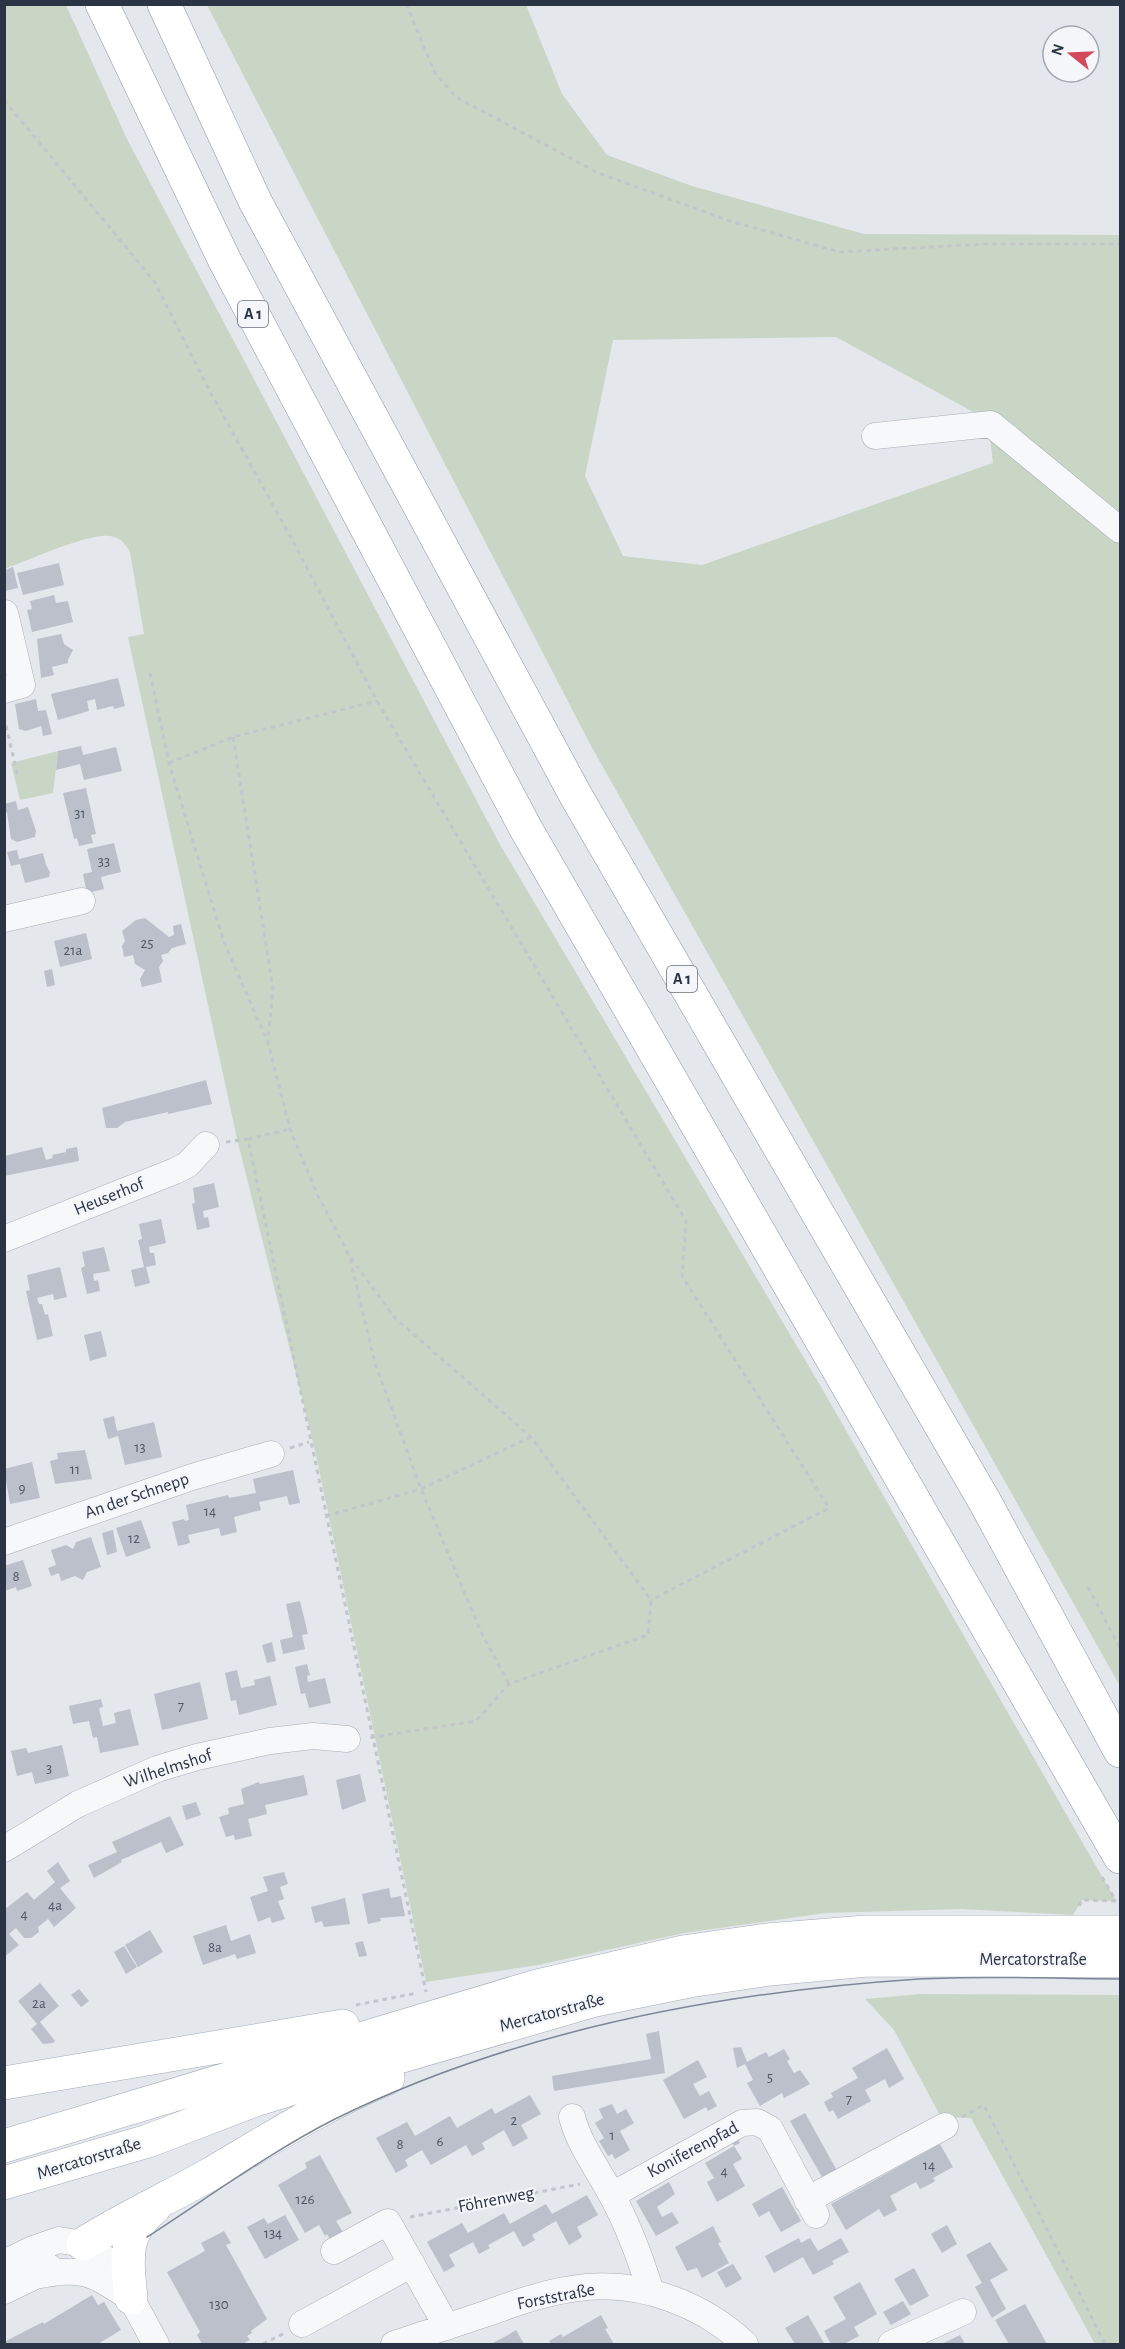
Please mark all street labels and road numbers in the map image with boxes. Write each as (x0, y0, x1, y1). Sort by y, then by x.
road number: A 1 (238, 301, 268, 327)
road number: A 1 (667, 966, 697, 992)
street label: Heuserhof (72, 1174, 148, 1219)
street label: An der Schnepp (83, 1470, 191, 1522)
street label: Wilhelmshof (122, 1746, 216, 1792)
street label: Mercatorstraße (979, 1951, 1087, 1969)
street label: Mercatorstraße (498, 1990, 606, 2036)
street label: Koniferenpfad (645, 2119, 741, 2181)
street label: Mercatorstraße (35, 2135, 143, 2183)
street label: Föhrenweg (456, 2184, 536, 2216)
street label: Forststraße (516, 2281, 596, 2313)

